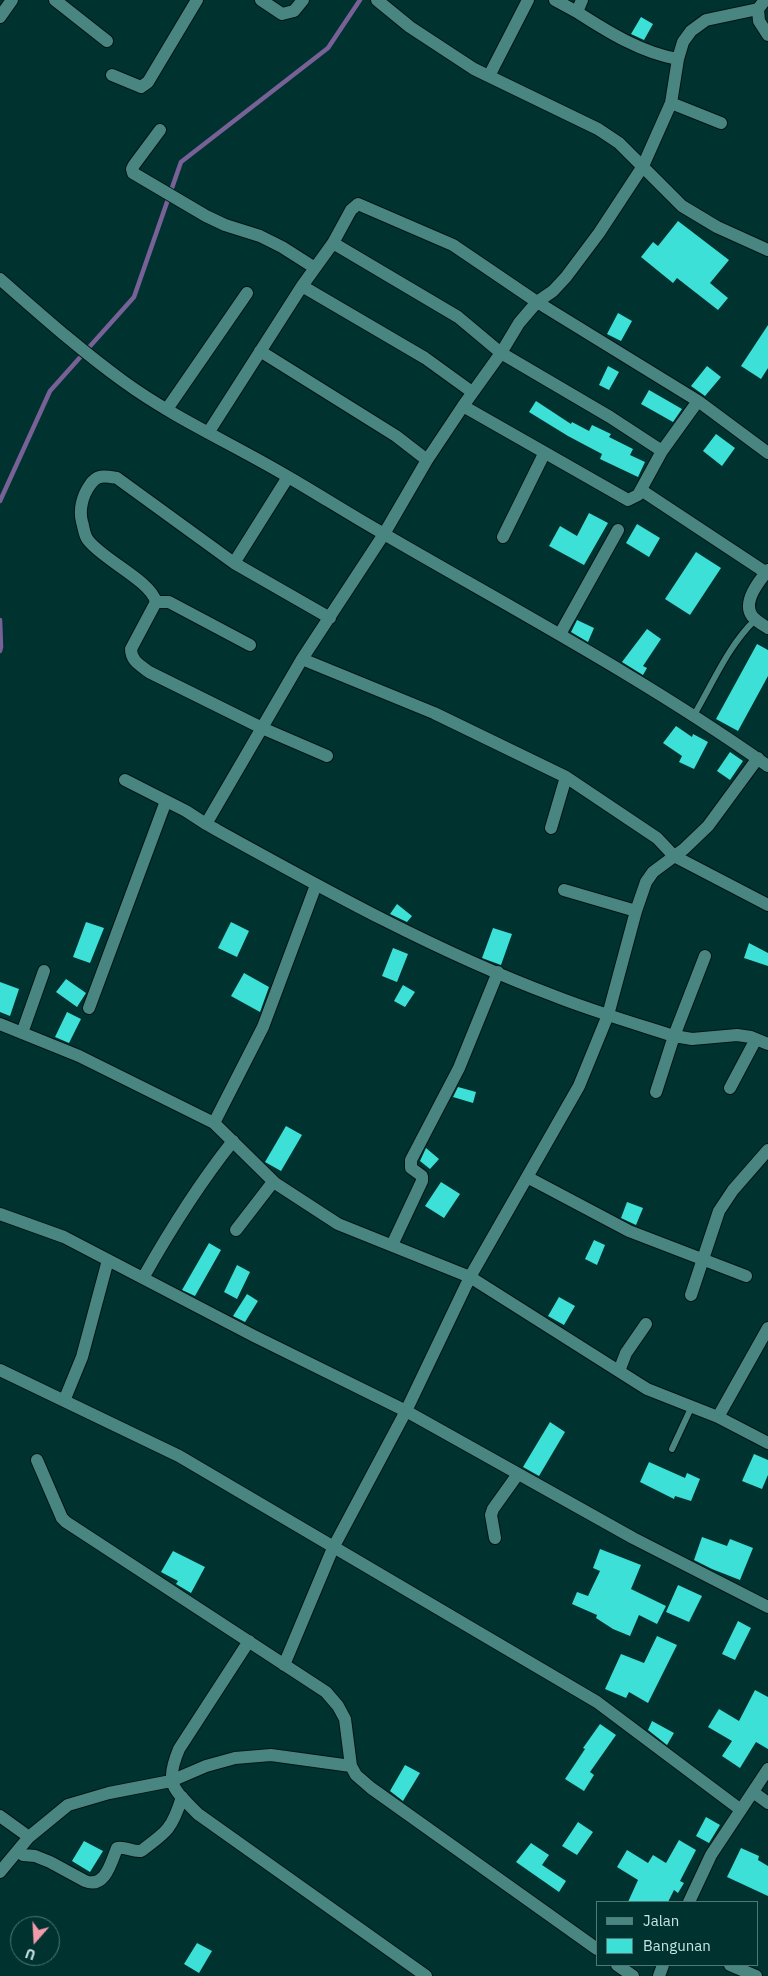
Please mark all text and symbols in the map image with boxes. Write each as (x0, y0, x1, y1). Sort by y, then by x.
legend (596, 1901, 758, 1966)
text: Jalan (643, 1911, 679, 1930)
north arrow (10, 1916, 60, 1966)
text: Bangunan (643, 1936, 711, 1955)
text: U (23, 1944, 38, 1964)

